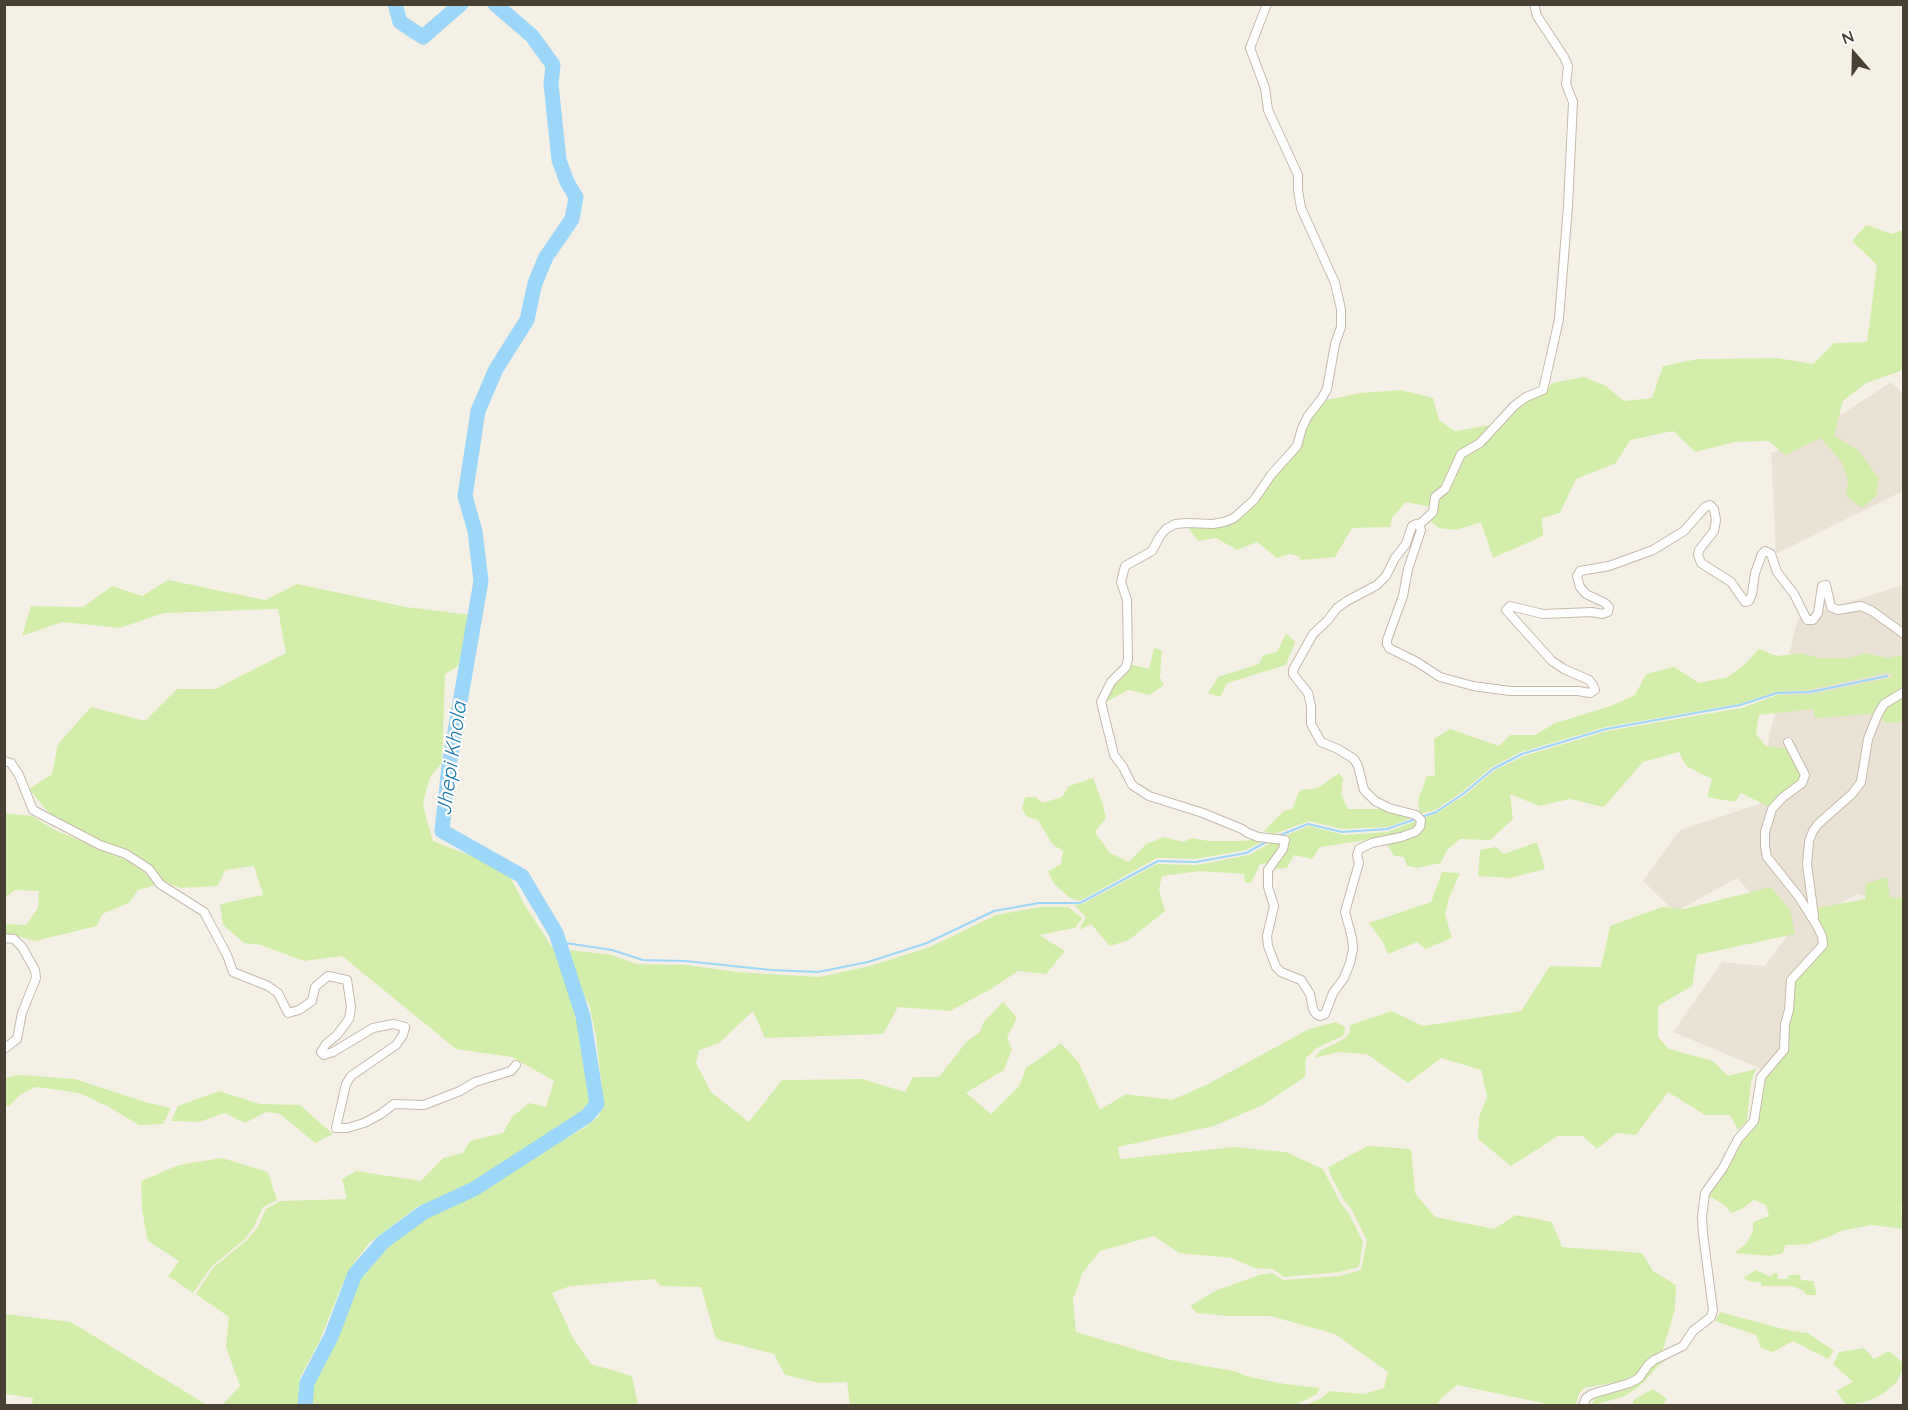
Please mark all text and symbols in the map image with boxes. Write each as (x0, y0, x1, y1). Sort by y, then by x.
north arrow (1824, 24, 1884, 84)
text: N (1839, 26, 1857, 48)
water label: Jhepi Khola (432, 700, 472, 818)

